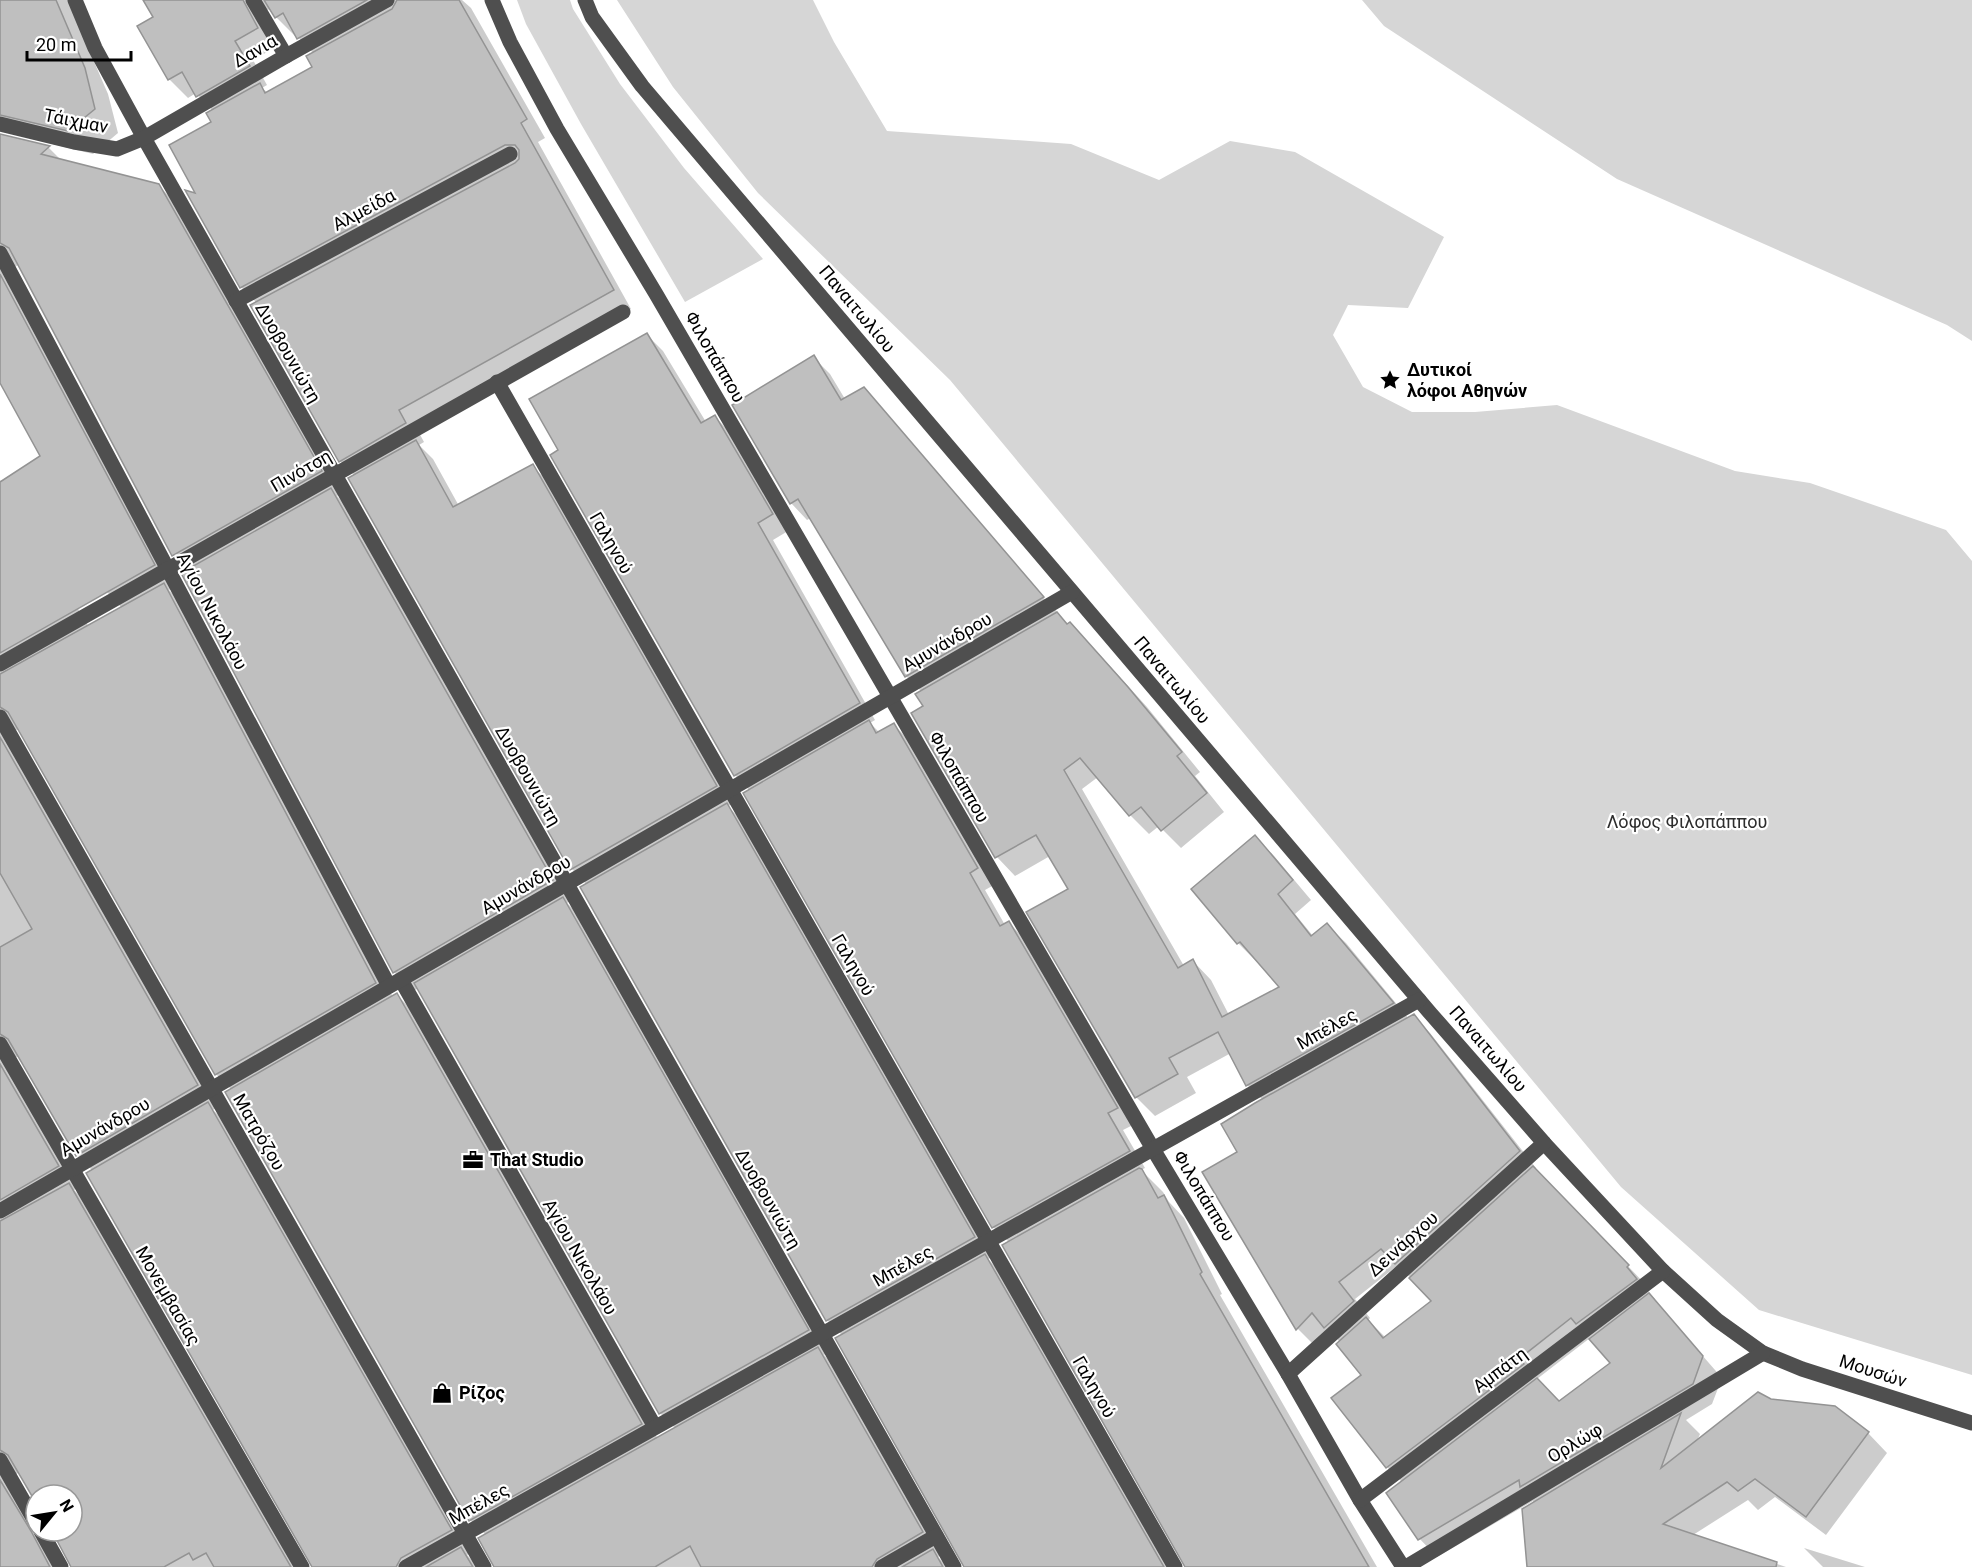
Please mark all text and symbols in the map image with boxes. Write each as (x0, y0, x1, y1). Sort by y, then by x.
scale bar (27, 24, 130, 62)
street label: Δανια (229, 29, 281, 72)
text: 20 m (36, 34, 76, 55)
street label: Τάιχμαν (42, 104, 110, 137)
street label: Αλμείδα (329, 184, 399, 235)
street label: Παναιτωλίου (815, 261, 900, 357)
street label: Δυοβουνιώτη (251, 299, 326, 407)
street label: Φιλοπάππου (681, 308, 750, 406)
place label: Δυτικοί λόφοι Αθηνών (1407, 359, 1527, 401)
place icon: Δυτικοί λόφοι Αθηνών (1378, 368, 1402, 392)
street label: Πινότση (267, 445, 335, 496)
street label: Γαληνού (585, 508, 637, 577)
street label: Αγίου Νικολάου (173, 548, 252, 673)
street label: Αμυνάνδρου (898, 608, 995, 676)
street label: Παναιτωλίου (1130, 632, 1215, 728)
street label: Δυοβουνιώτη (491, 722, 566, 830)
street label: Φιλοπάππου (925, 728, 994, 826)
park label: Λόφος Φιλοπάππου (1607, 811, 1767, 832)
street label: Αμυνάνδρου (477, 851, 574, 919)
street label: Γαληνού (827, 930, 879, 999)
street label: Παναιτωλίου (1445, 1001, 1531, 1096)
street label: Μπέλες (1293, 1003, 1361, 1054)
street label: Ματρόζου (229, 1090, 290, 1174)
street label: Αμυνάνδρου (56, 1093, 153, 1161)
street label: Δυοβουνιώτη (731, 1145, 806, 1253)
street label: Φιλοπάππου (1169, 1147, 1240, 1245)
office icon: That Studio (461, 1148, 485, 1172)
place label: That Studio (490, 1149, 584, 1170)
street label: Αγίου Νικολάου (539, 1195, 622, 1318)
street label: Δεινάρχου (1363, 1207, 1442, 1281)
street label: Μπέλες (869, 1240, 937, 1291)
street label: Μονεμβασίας (132, 1242, 205, 1349)
street label: Αμπάτη (1468, 1342, 1531, 1397)
street label: Μουσών (1837, 1350, 1910, 1391)
street label: Γαληνού (1068, 1352, 1120, 1421)
shop icon: Ρίζος (430, 1381, 454, 1405)
place label: Ρίζος (459, 1382, 505, 1403)
street label: Ορλώφ (1544, 1418, 1606, 1467)
street label: Μπέλες (445, 1478, 513, 1529)
north arrow (24, 1483, 84, 1543)
text: N (56, 1496, 78, 1515)

